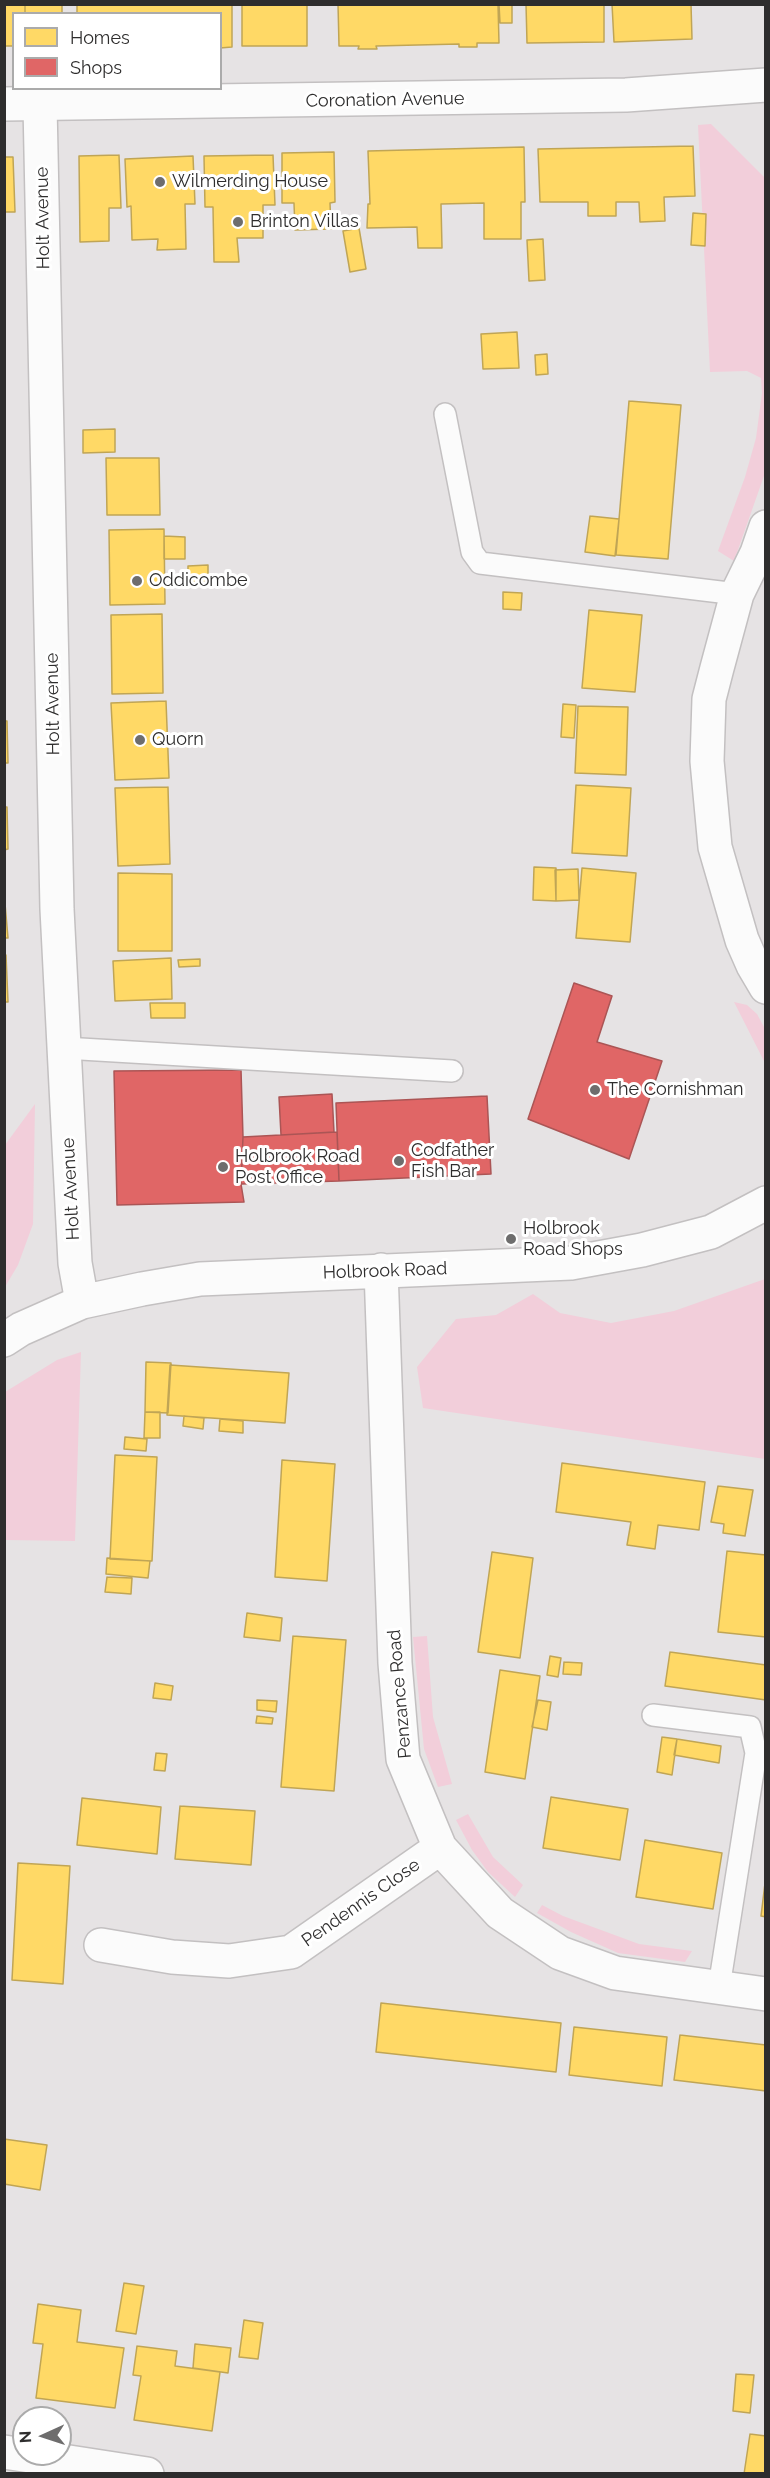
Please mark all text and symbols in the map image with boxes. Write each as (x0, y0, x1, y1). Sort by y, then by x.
legend (12, 12, 222, 90)
text: Homes (70, 27, 130, 48)
text: Shops (70, 57, 122, 78)
street label: Coronation Avenue (305, 88, 465, 112)
street label: Holt Avenue (31, 167, 55, 269)
place label: Wilmerding House (172, 171, 328, 193)
marker: Wilmerding House (153, 175, 167, 189)
place label: Brinton Villas (250, 211, 359, 233)
marker: Brinton Villas (231, 215, 245, 229)
place label: Oddicombe (149, 570, 248, 592)
marker: Oddicombe (130, 574, 144, 588)
street label: Holt Avenue (41, 653, 65, 755)
place label: Quorn (152, 729, 204, 751)
marker: Quorn (133, 733, 147, 747)
place label: The Cornishman (607, 1079, 743, 1101)
marker: The Cornishman (588, 1083, 602, 1097)
street label: Holt Avenue (58, 1137, 84, 1241)
place label: Codfather Fish Bar (411, 1140, 494, 1182)
place label: Holbrook Road Post Office (235, 1146, 360, 1188)
marker: Codfather Fish Bar (392, 1154, 406, 1168)
marker: Holbrook Road Post Office (216, 1160, 230, 1174)
place label: Holbrook Road Shops (523, 1218, 623, 1260)
marker: Holbrook Road Shops (504, 1232, 518, 1246)
street label: Holbrook Road (322, 1258, 448, 1284)
street label: Penzance Road (384, 1629, 416, 1759)
street label: Pendennis Close (298, 1854, 424, 1952)
north arrow (12, 2406, 72, 2466)
text: N (16, 2430, 35, 2443)

